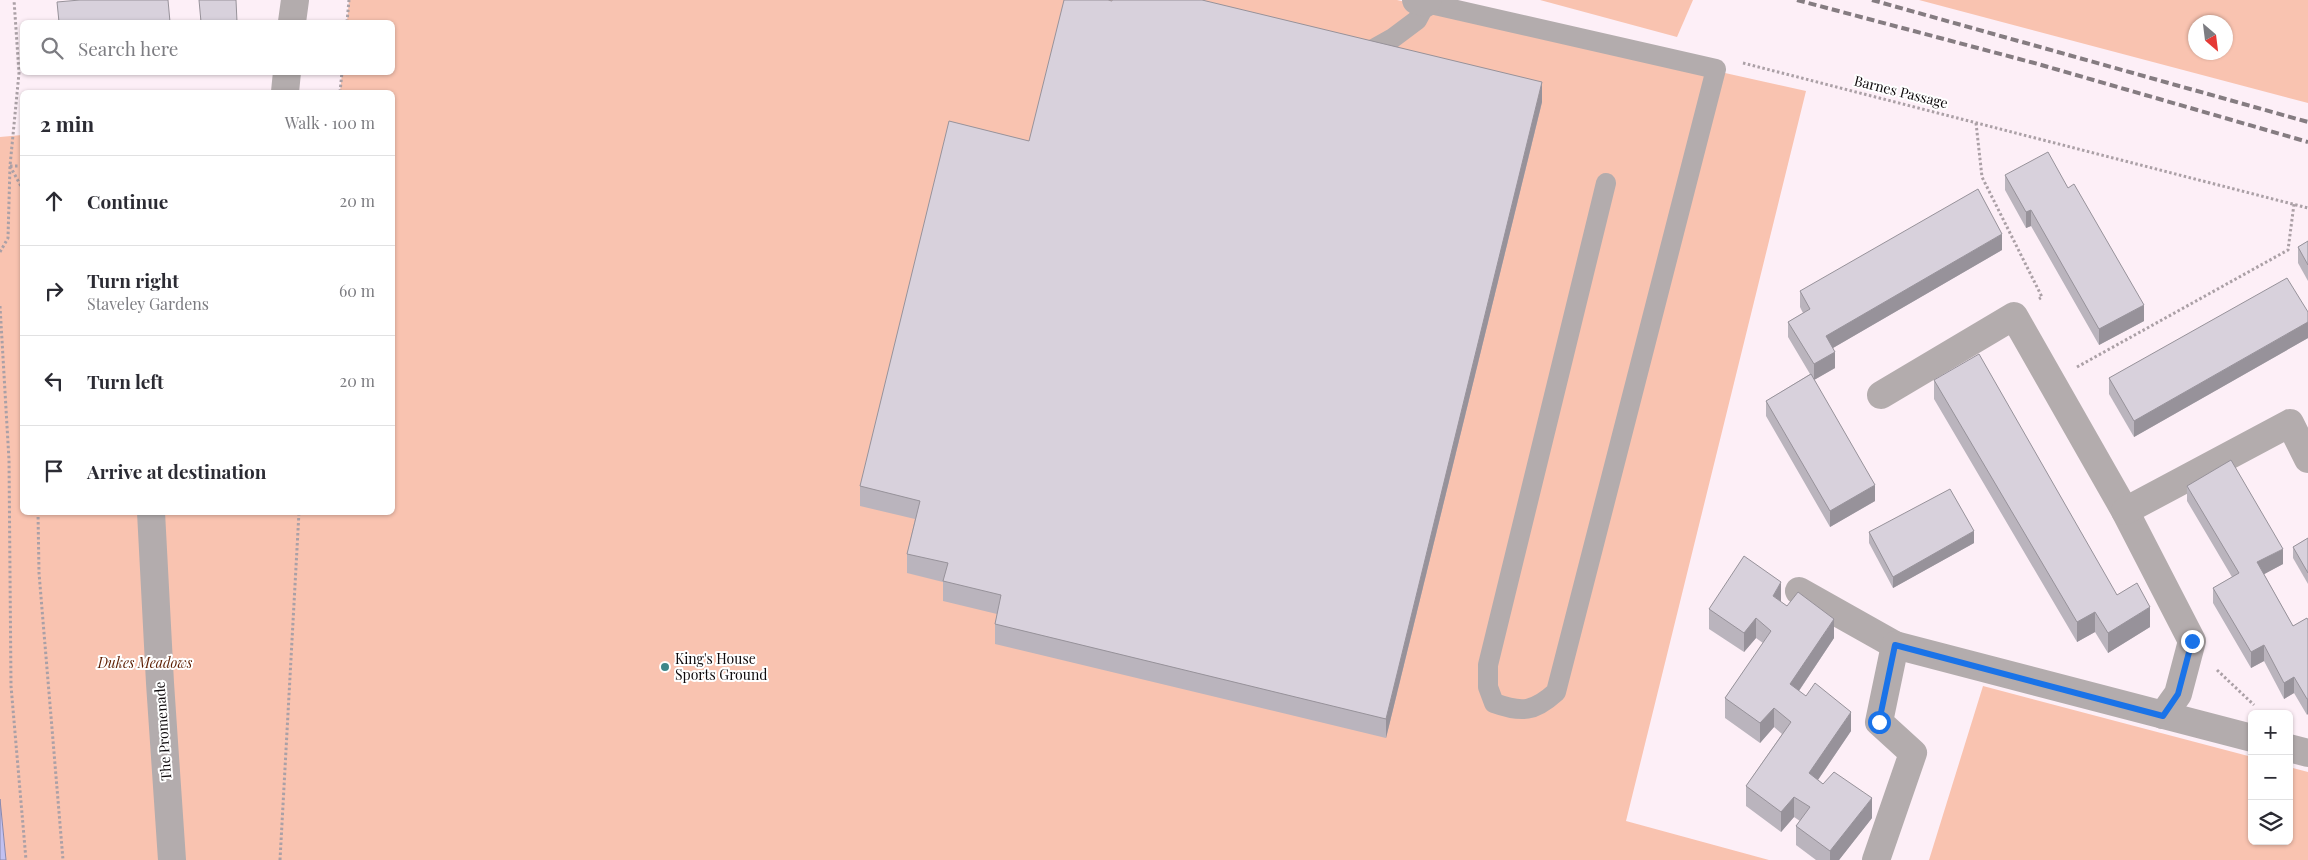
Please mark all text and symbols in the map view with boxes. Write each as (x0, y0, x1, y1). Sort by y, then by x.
north arrow (2188, 15, 2233, 60)
search box (20, 20, 395, 75)
icon: search (38, 34, 66, 62)
text: Search here (78, 35, 178, 61)
street label: Barnes Passage (1852, 71, 1950, 112)
text: 2 min (40, 109, 94, 137)
text: Walk · 100 m (285, 112, 375, 133)
icon: ahead (40, 187, 68, 215)
text: Continue (87, 188, 168, 214)
text: 20 m (340, 190, 375, 211)
text: Turn right (87, 267, 179, 293)
icon: right (40, 277, 68, 305)
text: 60 m (339, 280, 375, 301)
text: Staveley Gardens (87, 293, 209, 314)
icon: left (40, 367, 68, 395)
text: Turn left (87, 368, 164, 394)
text: 20 m (340, 370, 375, 391)
icon: arrive (40, 457, 68, 485)
text: Arrive at destination (87, 458, 267, 484)
route end (2181, 630, 2204, 653)
place label: King's House Sports Ground (675, 649, 767, 684)
park label: Dukes Meadows (97, 653, 193, 672)
marker: King's House Sports Ground (659, 661, 671, 673)
street label: The Promenade (150, 681, 175, 781)
map controls (2248, 710, 2293, 845)
button: + (2248, 710, 2293, 755)
route start (1868, 711, 1891, 734)
button: − (2248, 755, 2293, 800)
button: layers (2248, 800, 2293, 845)

